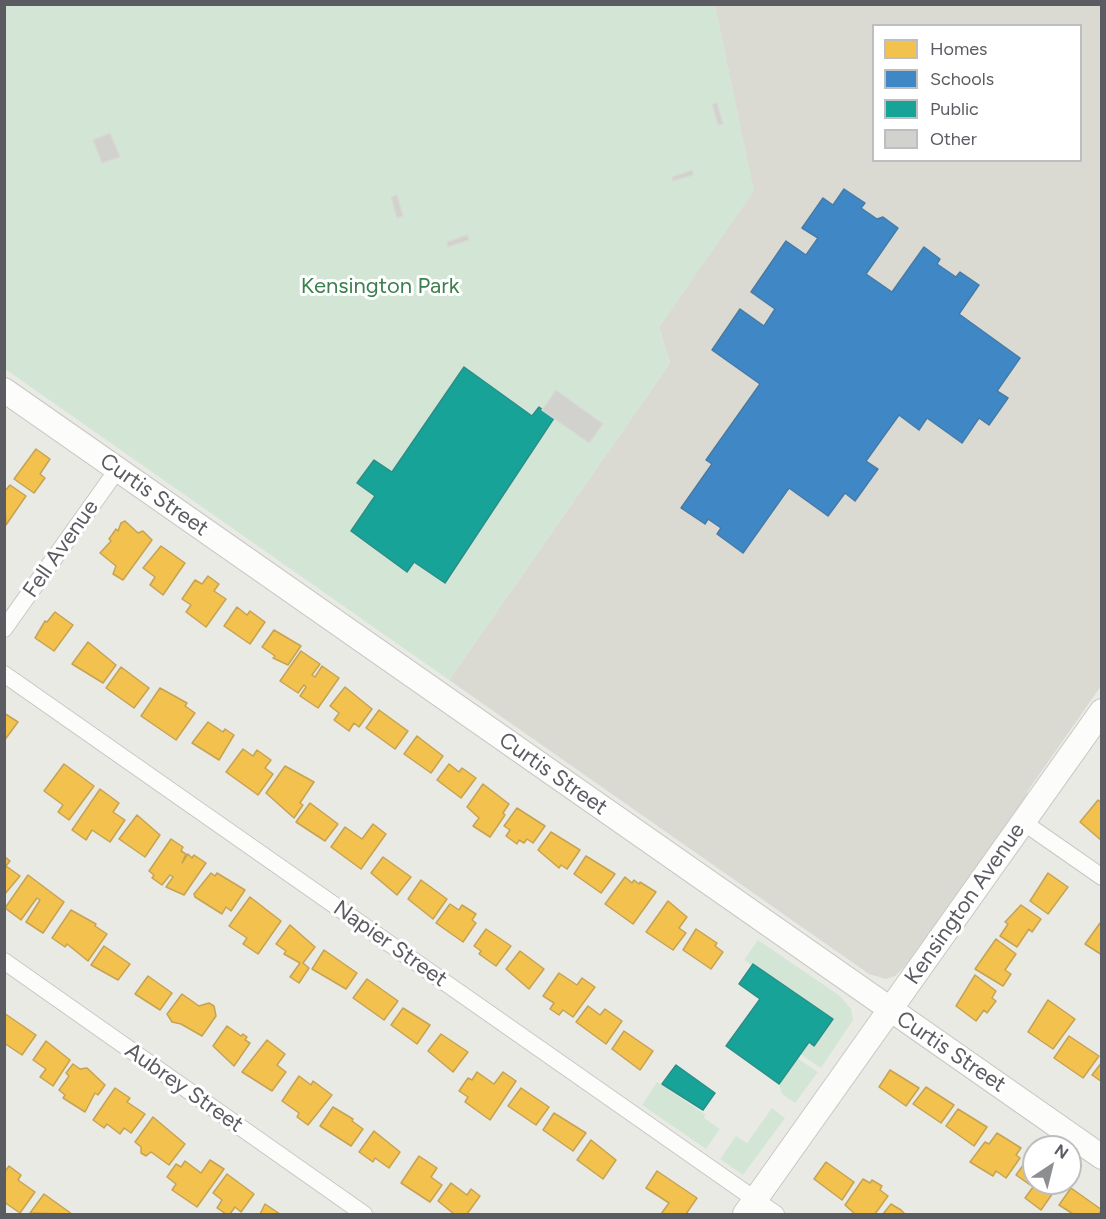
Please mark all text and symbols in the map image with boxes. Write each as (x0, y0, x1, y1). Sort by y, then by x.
legend (872, 24, 1082, 162)
text: Homes (930, 38, 988, 60)
text: Schools (930, 68, 994, 90)
text: Public (930, 98, 979, 120)
text: Other (930, 128, 977, 150)
park label: Kensington Park (301, 274, 459, 300)
street label: Curtis Street (95, 448, 213, 542)
street label: Fell Avenue (18, 495, 104, 603)
street label: Curtis Street (494, 727, 612, 821)
street label: Kensington Avenue (899, 818, 1031, 990)
street label: Napier Street (328, 895, 452, 993)
street label: Curtis Street (891, 1006, 1011, 1098)
street label: Aubrey Street (120, 1038, 248, 1138)
north arrow (1022, 1135, 1082, 1195)
text: N (1051, 1140, 1072, 1163)

